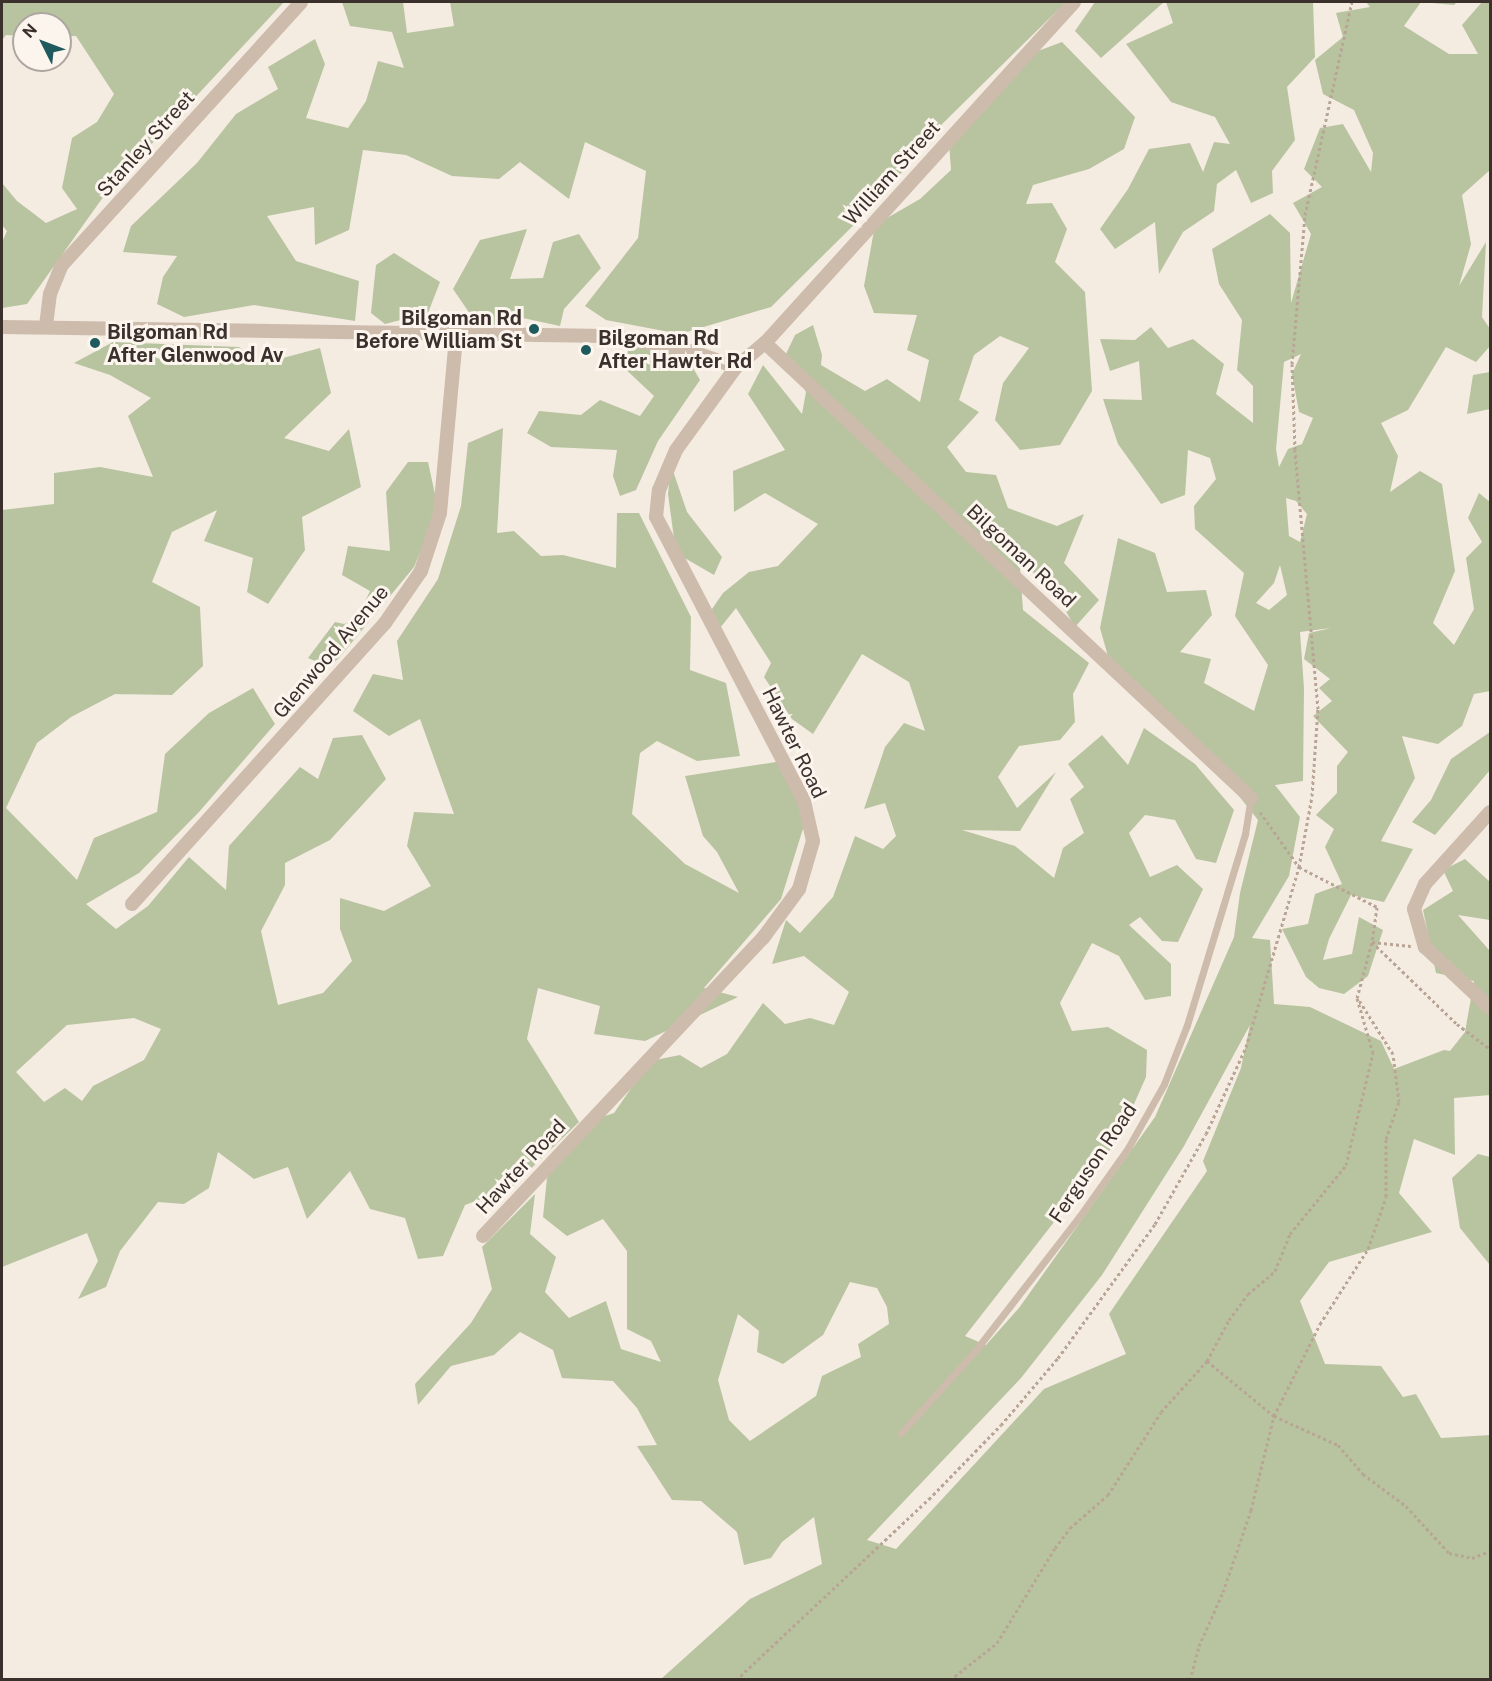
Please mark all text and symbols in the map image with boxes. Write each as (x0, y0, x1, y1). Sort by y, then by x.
north arrow (12, 12, 72, 72)
text: N (18, 20, 41, 42)
street label: Stanley Street (92, 86, 200, 202)
street label: William Street (839, 116, 945, 230)
place label: Bilgoman Rd Before William St (355, 306, 522, 353)
place label: Bilgoman Rd After Glenwood Av (107, 320, 283, 367)
marker: Bilgoman Rd Before William St (527, 322, 541, 336)
place label: Bilgoman Rd After Hawter Rd (598, 326, 752, 373)
marker: Bilgoman Rd After Glenwood Av (88, 336, 102, 350)
marker: Bilgoman Rd After Hawter Rd (579, 343, 593, 357)
street label: Bilgoman Road (962, 499, 1080, 613)
street label: Glenwood Avenue (268, 581, 394, 723)
street label: Hawter Road (757, 684, 831, 802)
street label: Ferguson Road (1044, 1099, 1142, 1227)
street label: Hawter Road (471, 1115, 571, 1219)

